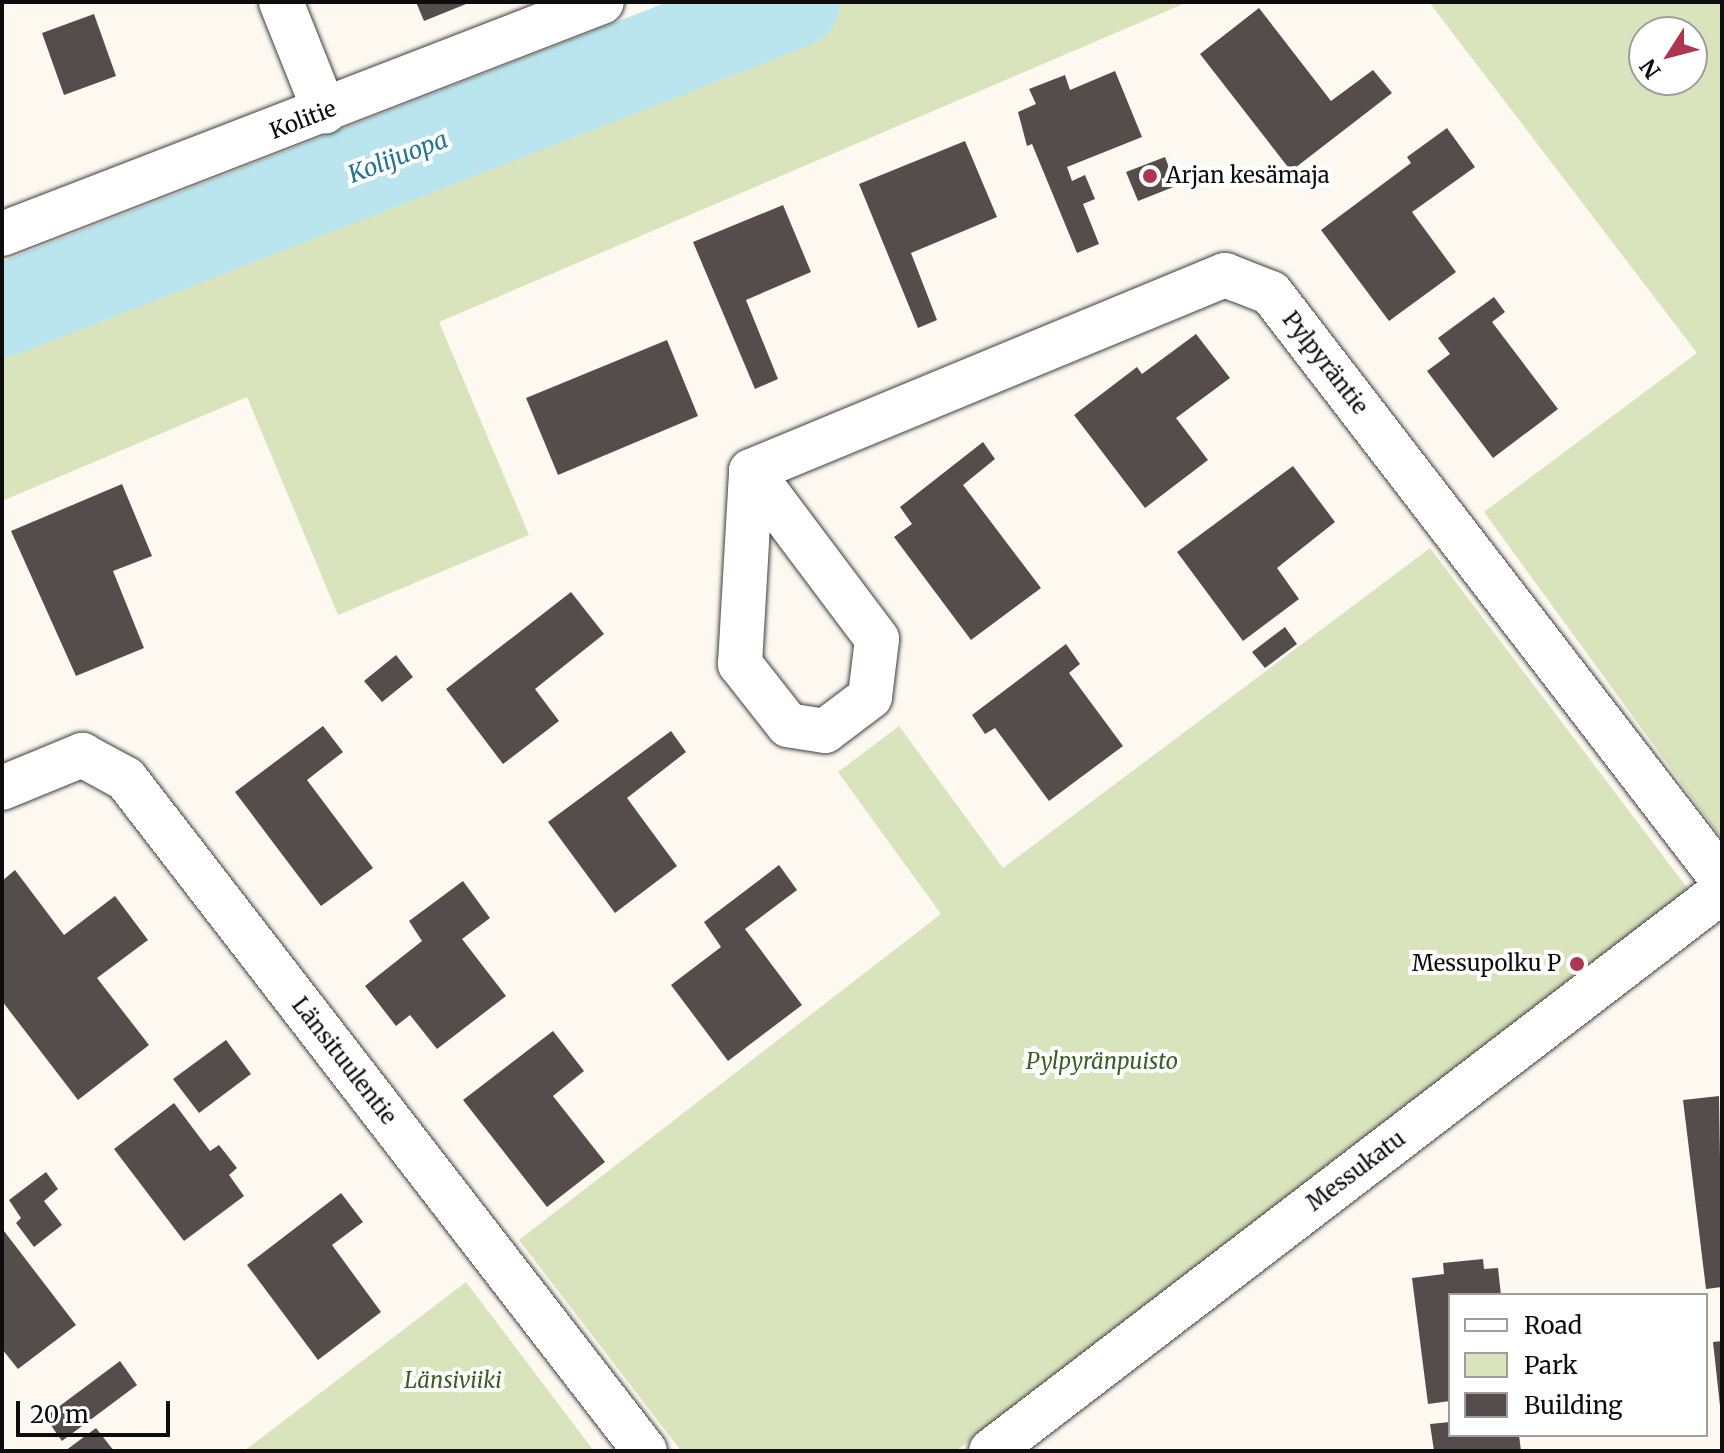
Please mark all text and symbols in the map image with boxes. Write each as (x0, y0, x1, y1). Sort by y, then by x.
north arrow (1628, 16, 1708, 96)
text: N (1634, 54, 1667, 84)
street label: Kolitie (266, 95, 340, 145)
water label: Kolijuopa (344, 125, 452, 189)
place label: Arjan kesämaja (1166, 163, 1330, 189)
marker: Arjan kesämaja (1141, 167, 1159, 185)
street label: Pylpyräntie (1277, 307, 1373, 419)
place label: Messupolku P (1412, 951, 1561, 977)
marker: Messupolku P (1568, 955, 1586, 973)
street label: Länsituulentie (286, 992, 402, 1130)
park label: Pylpyränpuisto (1026, 1049, 1178, 1075)
street label: Messukatu (1302, 1125, 1410, 1217)
legend (1448, 1293, 1708, 1437)
text: Road (1524, 1310, 1582, 1341)
text: Park (1524, 1350, 1577, 1381)
park label: Länsiviiki (404, 1368, 502, 1394)
scale bar (20, 1385, 174, 1435)
text: Building (1524, 1390, 1623, 1421)
text: 20 m (30, 1399, 89, 1430)

